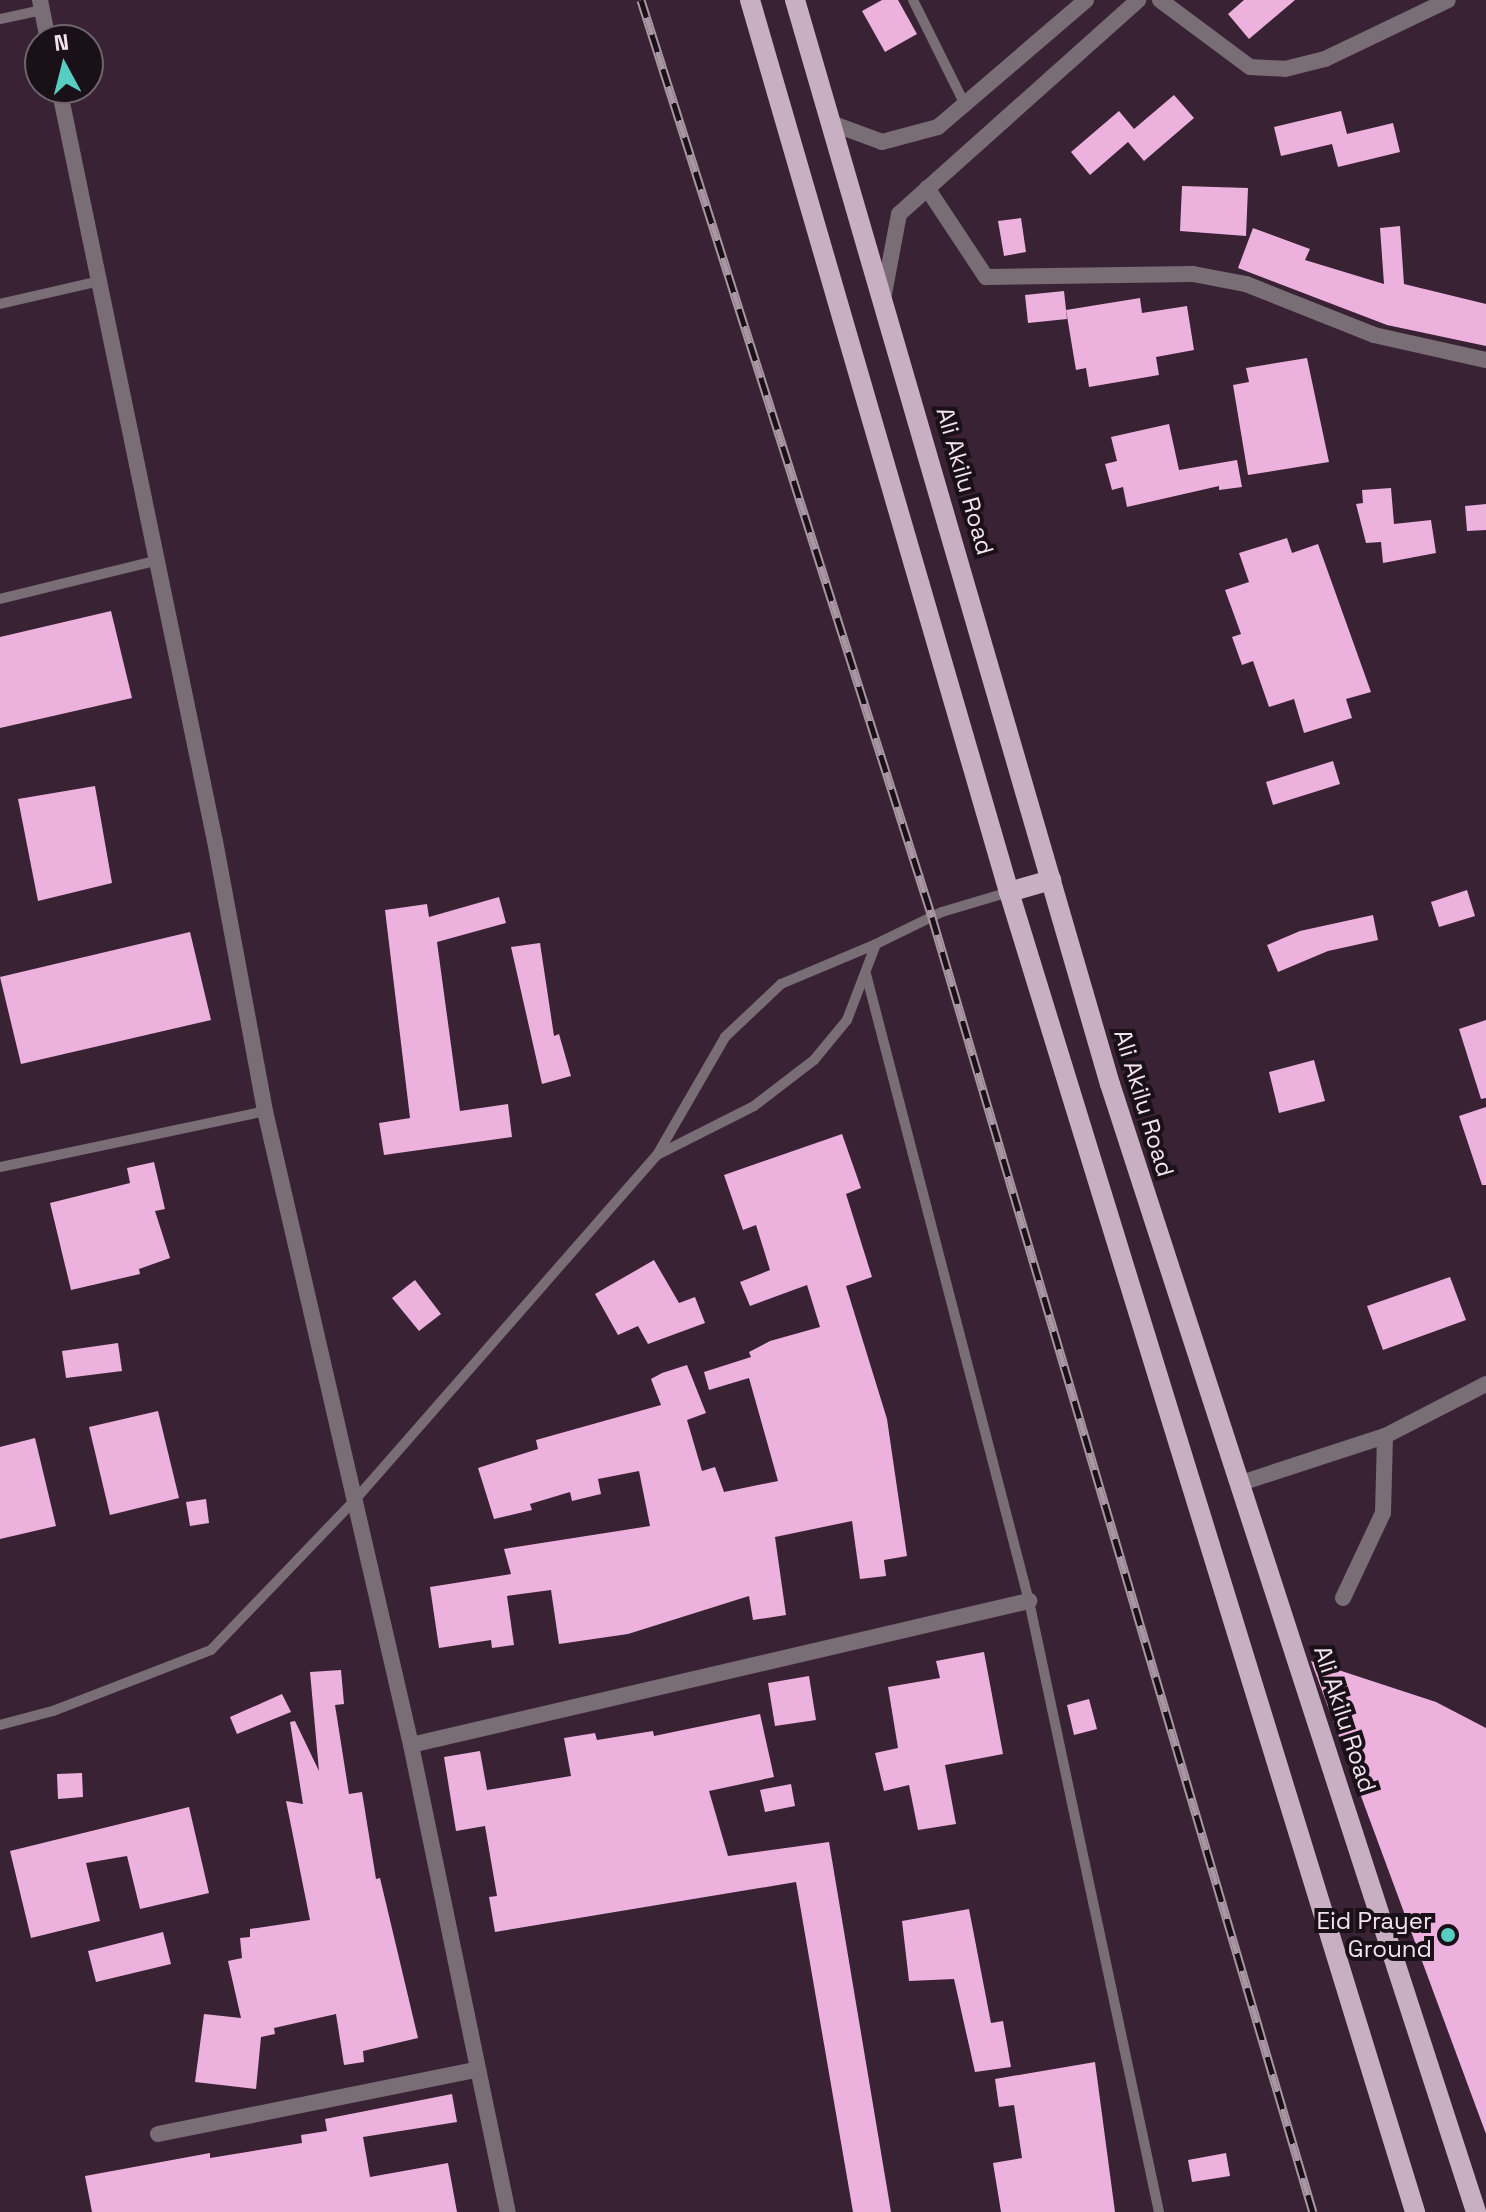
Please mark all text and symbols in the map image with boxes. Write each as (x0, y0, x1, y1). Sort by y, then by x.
north arrow (24, 24, 104, 104)
text: N (52, 27, 70, 57)
street label: Ali Akilu Road (930, 404, 1000, 558)
street label: Ali Akilu Road (1108, 1026, 1180, 1180)
street label: Ali Akilu Road (1308, 1642, 1382, 1796)
place label: Eid Prayer Ground (1316, 1907, 1432, 1963)
marker: Eid Prayer Ground (1439, 1926, 1457, 1944)

